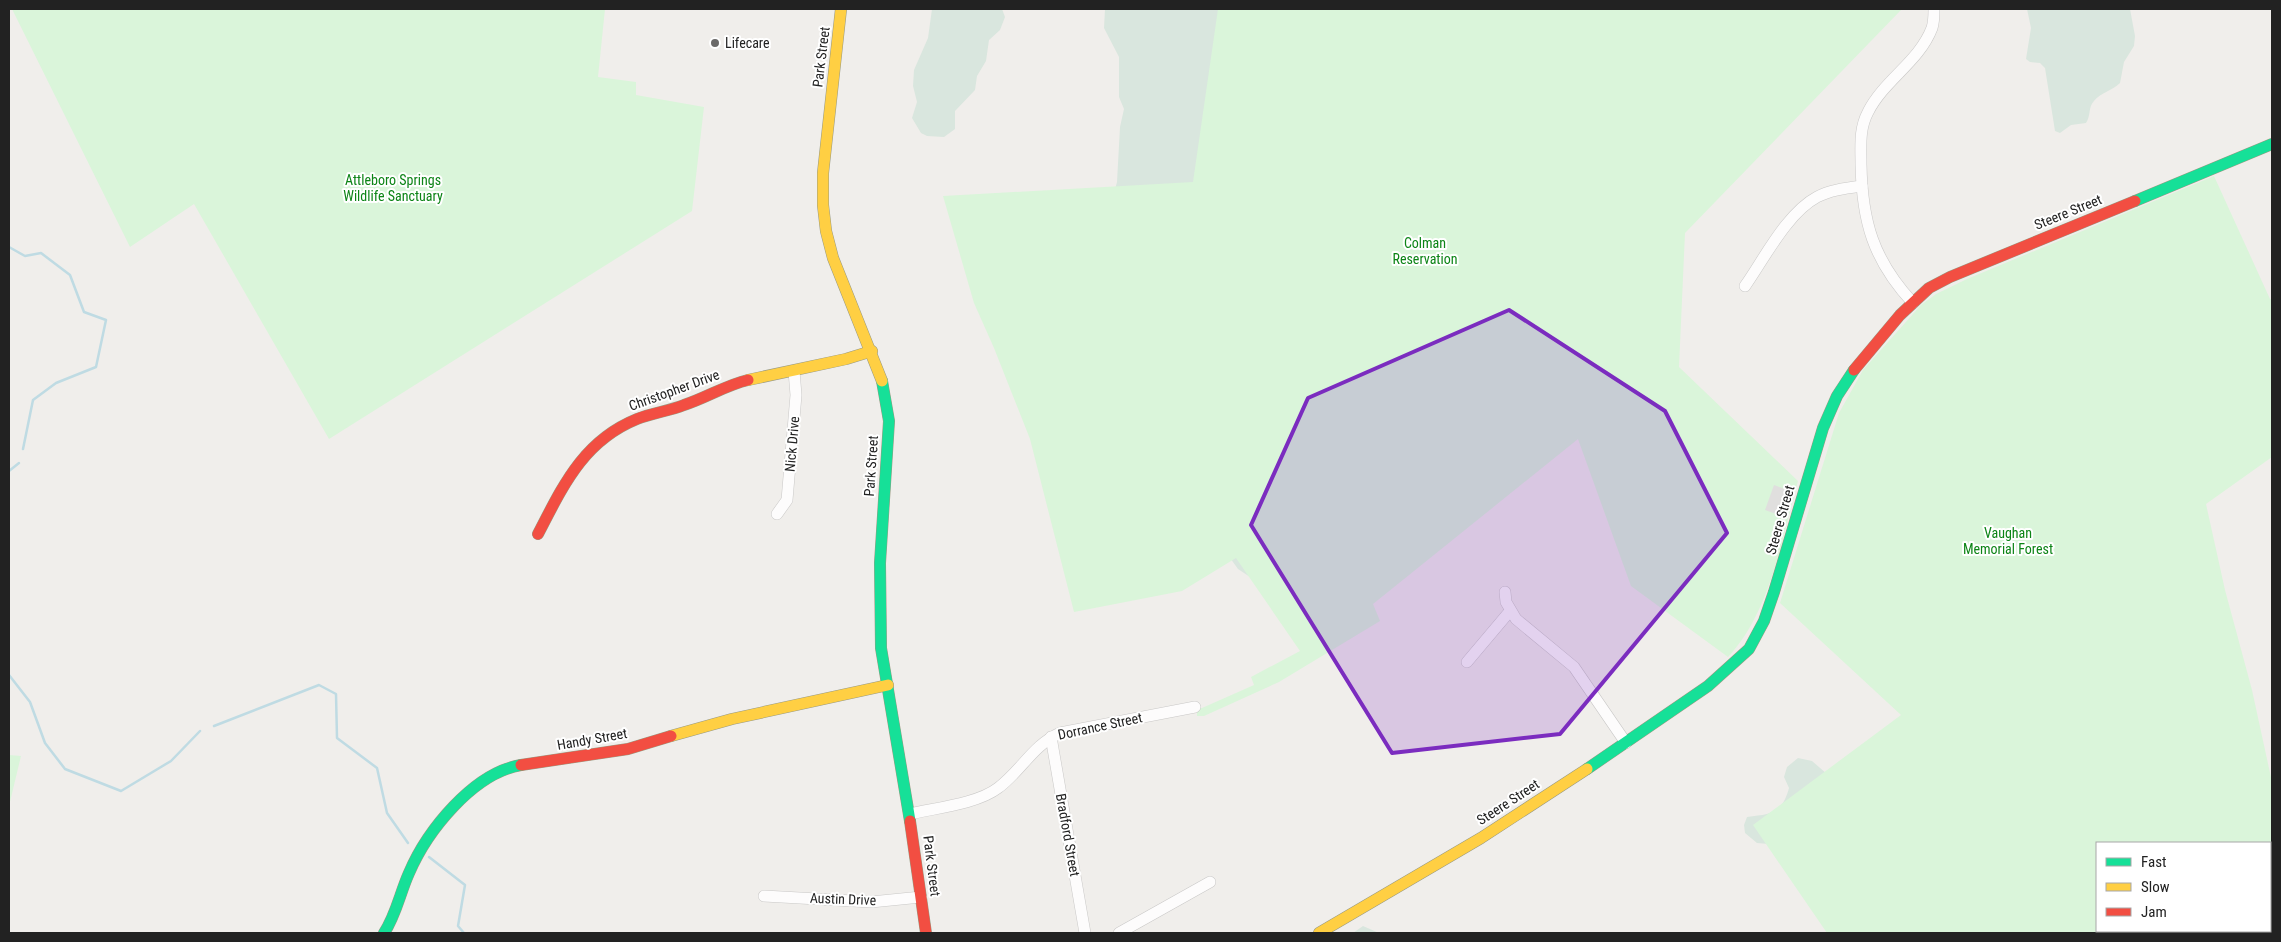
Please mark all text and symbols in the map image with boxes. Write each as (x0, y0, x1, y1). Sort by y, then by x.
street label: Park Street (809, 26, 833, 88)
place label: Lifecare (725, 35, 770, 51)
marker: Lifecare (709, 37, 721, 49)
park label: Attleboro Springs Wildlife Sanctuary (343, 172, 443, 204)
street label: Steere Street (2032, 191, 2104, 233)
park label: Colman Reservation (1392, 235, 1458, 267)
street label: Christopher Drive (627, 366, 722, 414)
street label: Nick Drive (782, 415, 802, 472)
street label: Park Street (861, 435, 881, 497)
street label: Steere Street (1762, 484, 1798, 556)
park label: Vaughan Memorial Forest (1963, 525, 2053, 557)
street label: Dorrance Street (1056, 709, 1144, 743)
street label: Handy Street (556, 725, 628, 753)
street label: Steere Street (1474, 776, 1542, 828)
street label: Bradford Street (1053, 792, 1083, 878)
street label: Park Street (920, 835, 944, 897)
legend (2096, 842, 2271, 932)
text: Fast (2141, 853, 2166, 871)
text: Slow (2141, 878, 2170, 896)
street label: Austin Drive (810, 890, 877, 908)
text: Jam (2141, 903, 2167, 921)

